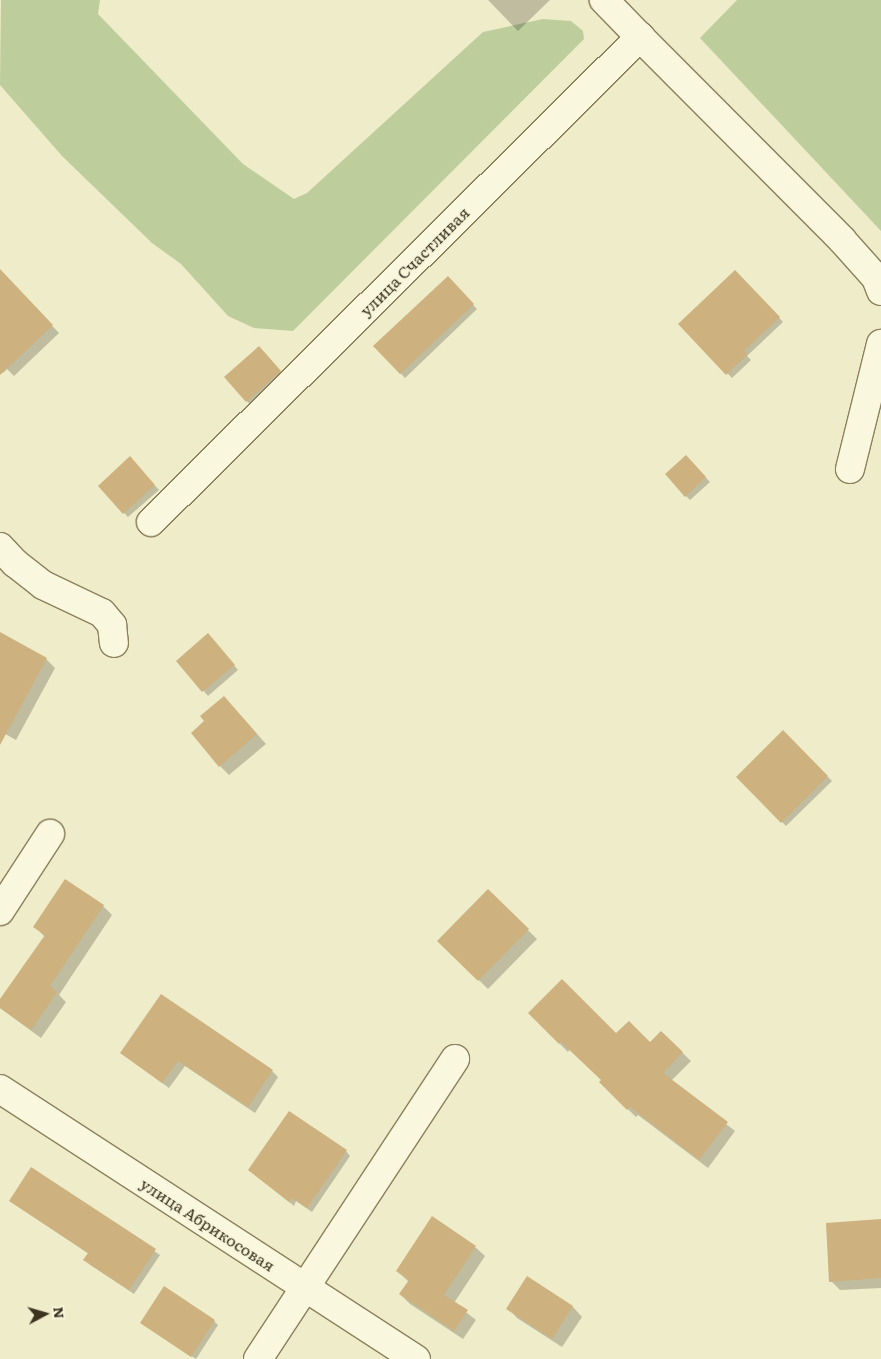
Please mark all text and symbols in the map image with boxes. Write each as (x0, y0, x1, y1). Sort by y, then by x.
street label: улица Счастливая (355, 202, 473, 320)
street label: улица Абрикосовая (137, 1173, 279, 1275)
north arrow (20, 1289, 70, 1339)
text: N (49, 1306, 70, 1319)

